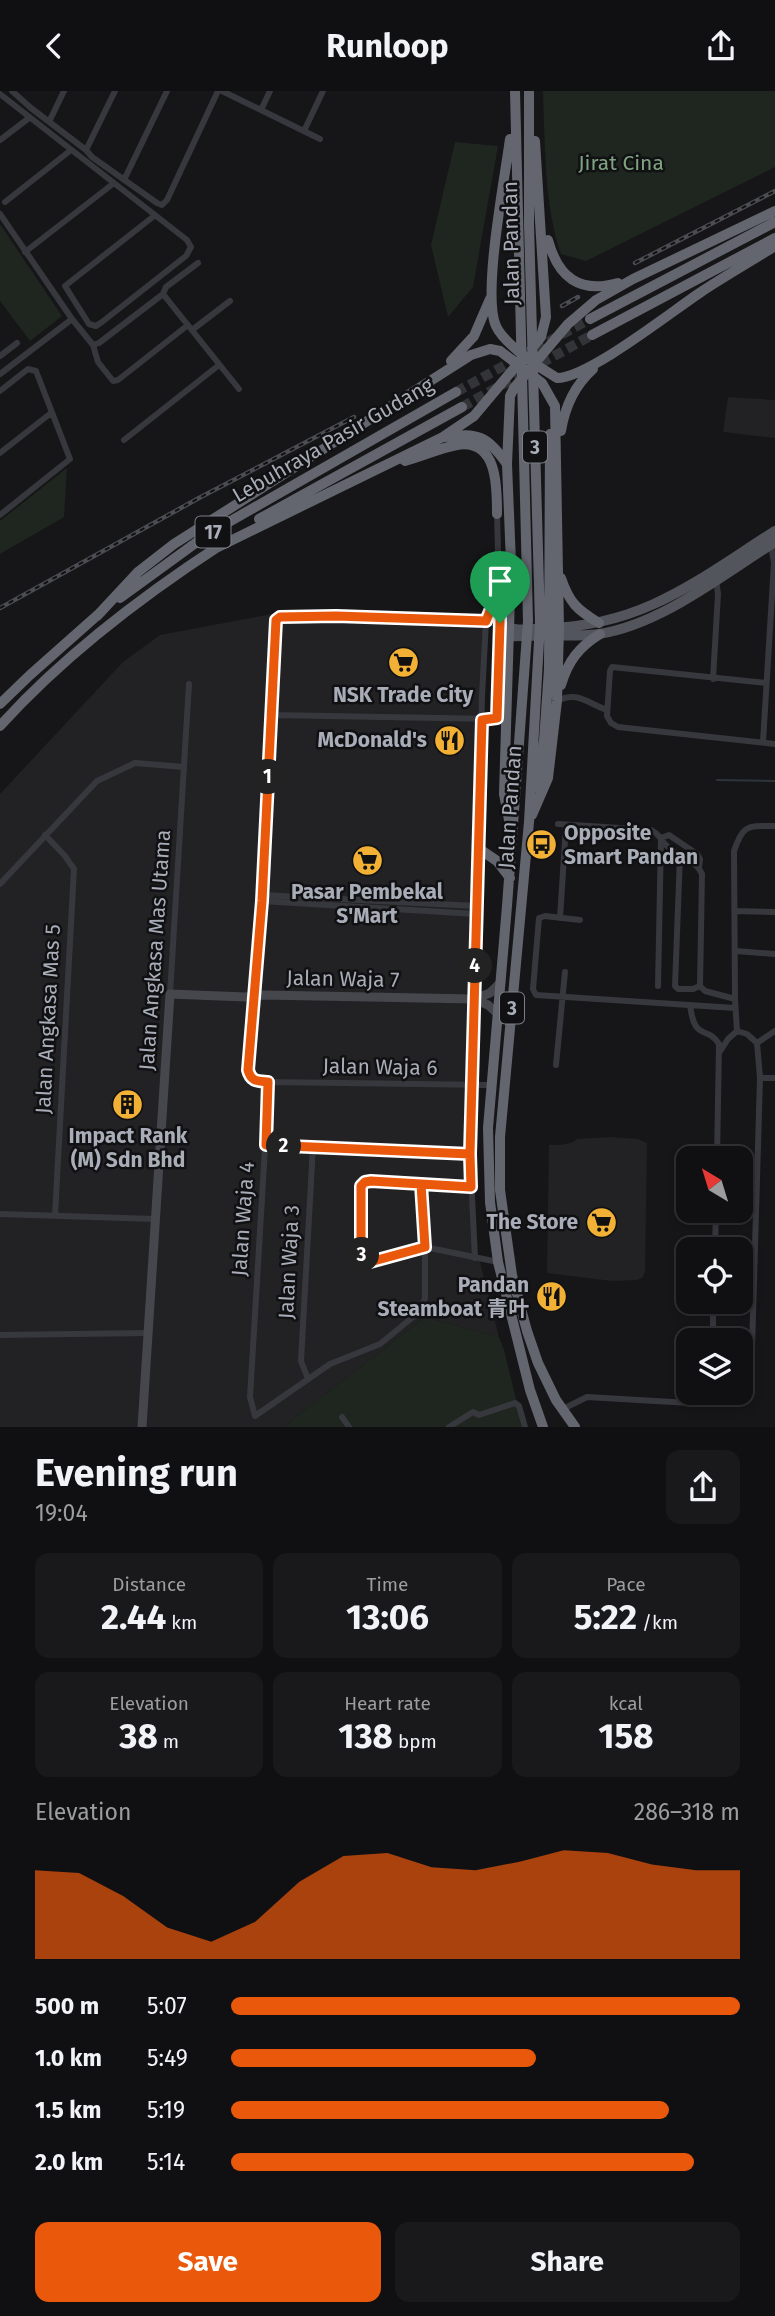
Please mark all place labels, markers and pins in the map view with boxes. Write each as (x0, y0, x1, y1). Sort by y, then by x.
pin (470, 551, 530, 623)
supermarket icon: NSK Trade City (386, 646, 420, 680)
place label: NSK Trade City (333, 682, 473, 708)
restaurant icon: McDonald's (433, 723, 467, 757)
place label: McDonald's (317, 727, 427, 753)
pin: 1 (250, 759, 286, 795)
place label: Opposite Smart Pandan (564, 820, 698, 870)
bus stop icon: Opposite Smart Pandan (524, 828, 558, 862)
supermarket icon: Pasar Pembekal S'Mart (350, 843, 384, 877)
place label: Pasar Pembekal S'Mart (291, 879, 444, 929)
pin: 4 (458, 949, 492, 983)
building icon: Impact Rank (M) Sdn Bhd (111, 1087, 145, 1121)
place label: Impact Rank (M) Sdn Bhd (69, 1123, 188, 1173)
pin: 2 (266, 1129, 302, 1163)
supermarket icon: The Store (584, 1205, 618, 1239)
place label: The Store (487, 1209, 578, 1235)
pin: 3 (344, 1237, 380, 1273)
place label: Pandan Steamboat 青叶 (377, 1272, 529, 1322)
restaurant icon: Pandan Steamboat 青叶 (535, 1280, 569, 1314)

